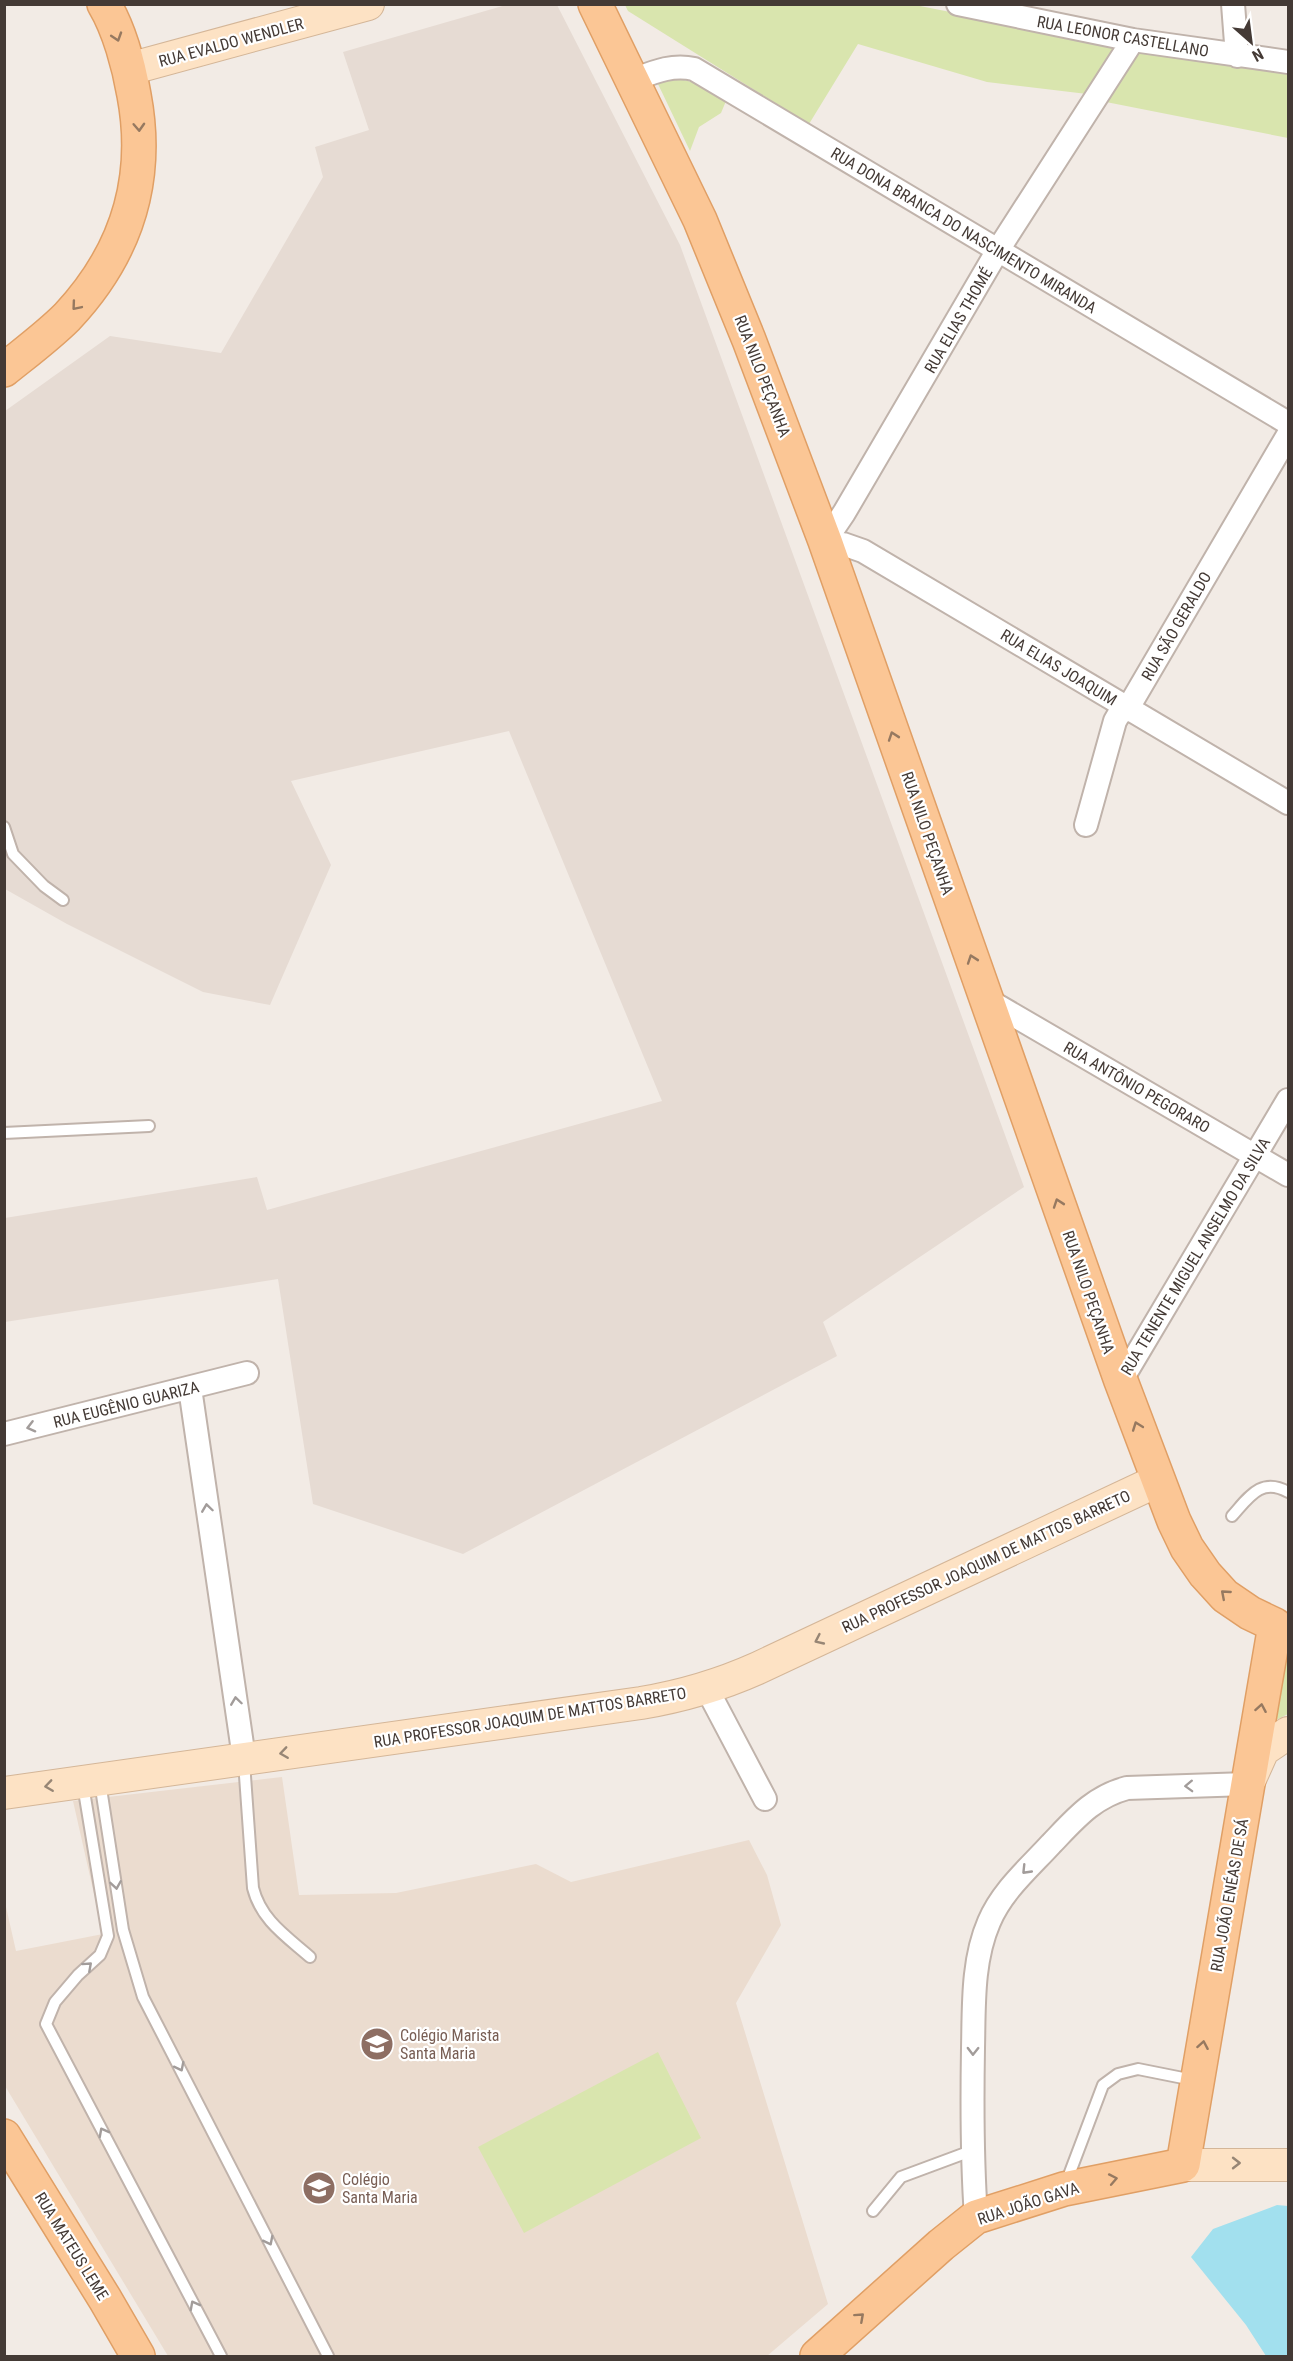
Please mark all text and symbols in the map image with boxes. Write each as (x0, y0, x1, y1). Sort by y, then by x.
street label: RUA LEONOR CASTELLANO (1036, 12, 1210, 61)
north arrow (1221, 12, 1281, 72)
street label: RUA EVALDO WENDLER (157, 14, 306, 71)
one-way arrow (110, 31, 122, 42)
text: N (1249, 44, 1267, 65)
one-way arrow (132, 123, 145, 132)
street label: RUA DONA BRANCA DO NASCIMENTO MIRANDA (828, 143, 1100, 317)
street label: RUA ELIAS THOMÉ (921, 264, 996, 376)
one-way arrow (72, 299, 83, 310)
street label: RUA NILO PEÇANHA (731, 313, 794, 440)
street label: RUA SÃO GERALDO (1137, 568, 1215, 684)
street label: RUA ELIAS JOAQUIM (997, 625, 1120, 710)
one-way arrow (888, 731, 901, 742)
street label: RUA NILO PEÇANHA (898, 769, 957, 897)
one-way arrow (966, 954, 979, 965)
street label: RUA ANTÔNIO PEGORARO (1060, 1037, 1214, 1137)
street label: RUA TENENTE MIGUEL ANSELMO DA SILVA (1117, 1134, 1274, 1379)
one-way arrow (1052, 1198, 1065, 1209)
street label: RUA NILO PEÇANHA (1059, 1228, 1118, 1356)
street label: RUA EUGÊNIO GUARIZA (51, 1377, 201, 1432)
one-way arrow (26, 1420, 36, 1433)
one-way arrow (1132, 1421, 1144, 1432)
street label: RUA PROFESSOR JOAQUIM DE MATTOS BARRETO (839, 1486, 1133, 1637)
one-way arrow (202, 1503, 214, 1512)
one-way arrow (1221, 1590, 1232, 1601)
one-way arrow (814, 1632, 825, 1644)
street label: RUA PROFESSOR JOAQUIM DE MATTOS BARRETO (373, 1683, 688, 1752)
one-way arrow (230, 1696, 242, 1705)
one-way arrow (1254, 1703, 1266, 1712)
one-way arrow (280, 1746, 289, 1758)
one-way arrow (1185, 1779, 1194, 1792)
one-way arrow (45, 1780, 54, 1792)
street label: RUA JOÃO ENÉAS DE SÁ (1206, 1817, 1252, 1973)
one-way arrow (1022, 1864, 1033, 1874)
one-way arrow (109, 1879, 122, 1889)
one-way arrow (81, 1962, 92, 1973)
school or university icon: Colégio Marista Santa Maria (359, 2026, 395, 2062)
place label: Colégio Marista Santa Maria (400, 2026, 500, 2063)
one-way arrow (1197, 2040, 1209, 2049)
one-way arrow (967, 2047, 979, 2056)
one-way arrow (172, 2061, 184, 2072)
one-way arrow (99, 2128, 110, 2138)
one-way arrow (1231, 2157, 1240, 2170)
school or university icon: Colégio Santa Maria (301, 2170, 337, 2206)
place label: Colégio Santa Maria (342, 2170, 418, 2207)
one-way arrow (1108, 2173, 1118, 2186)
street label: RUA JOÃO GAVA (975, 2177, 1081, 2229)
street label: RUA MATEUS LEME (31, 2189, 112, 2304)
one-way arrow (261, 2235, 273, 2246)
one-way arrow (190, 2300, 201, 2311)
one-way arrow (854, 2313, 864, 2324)

